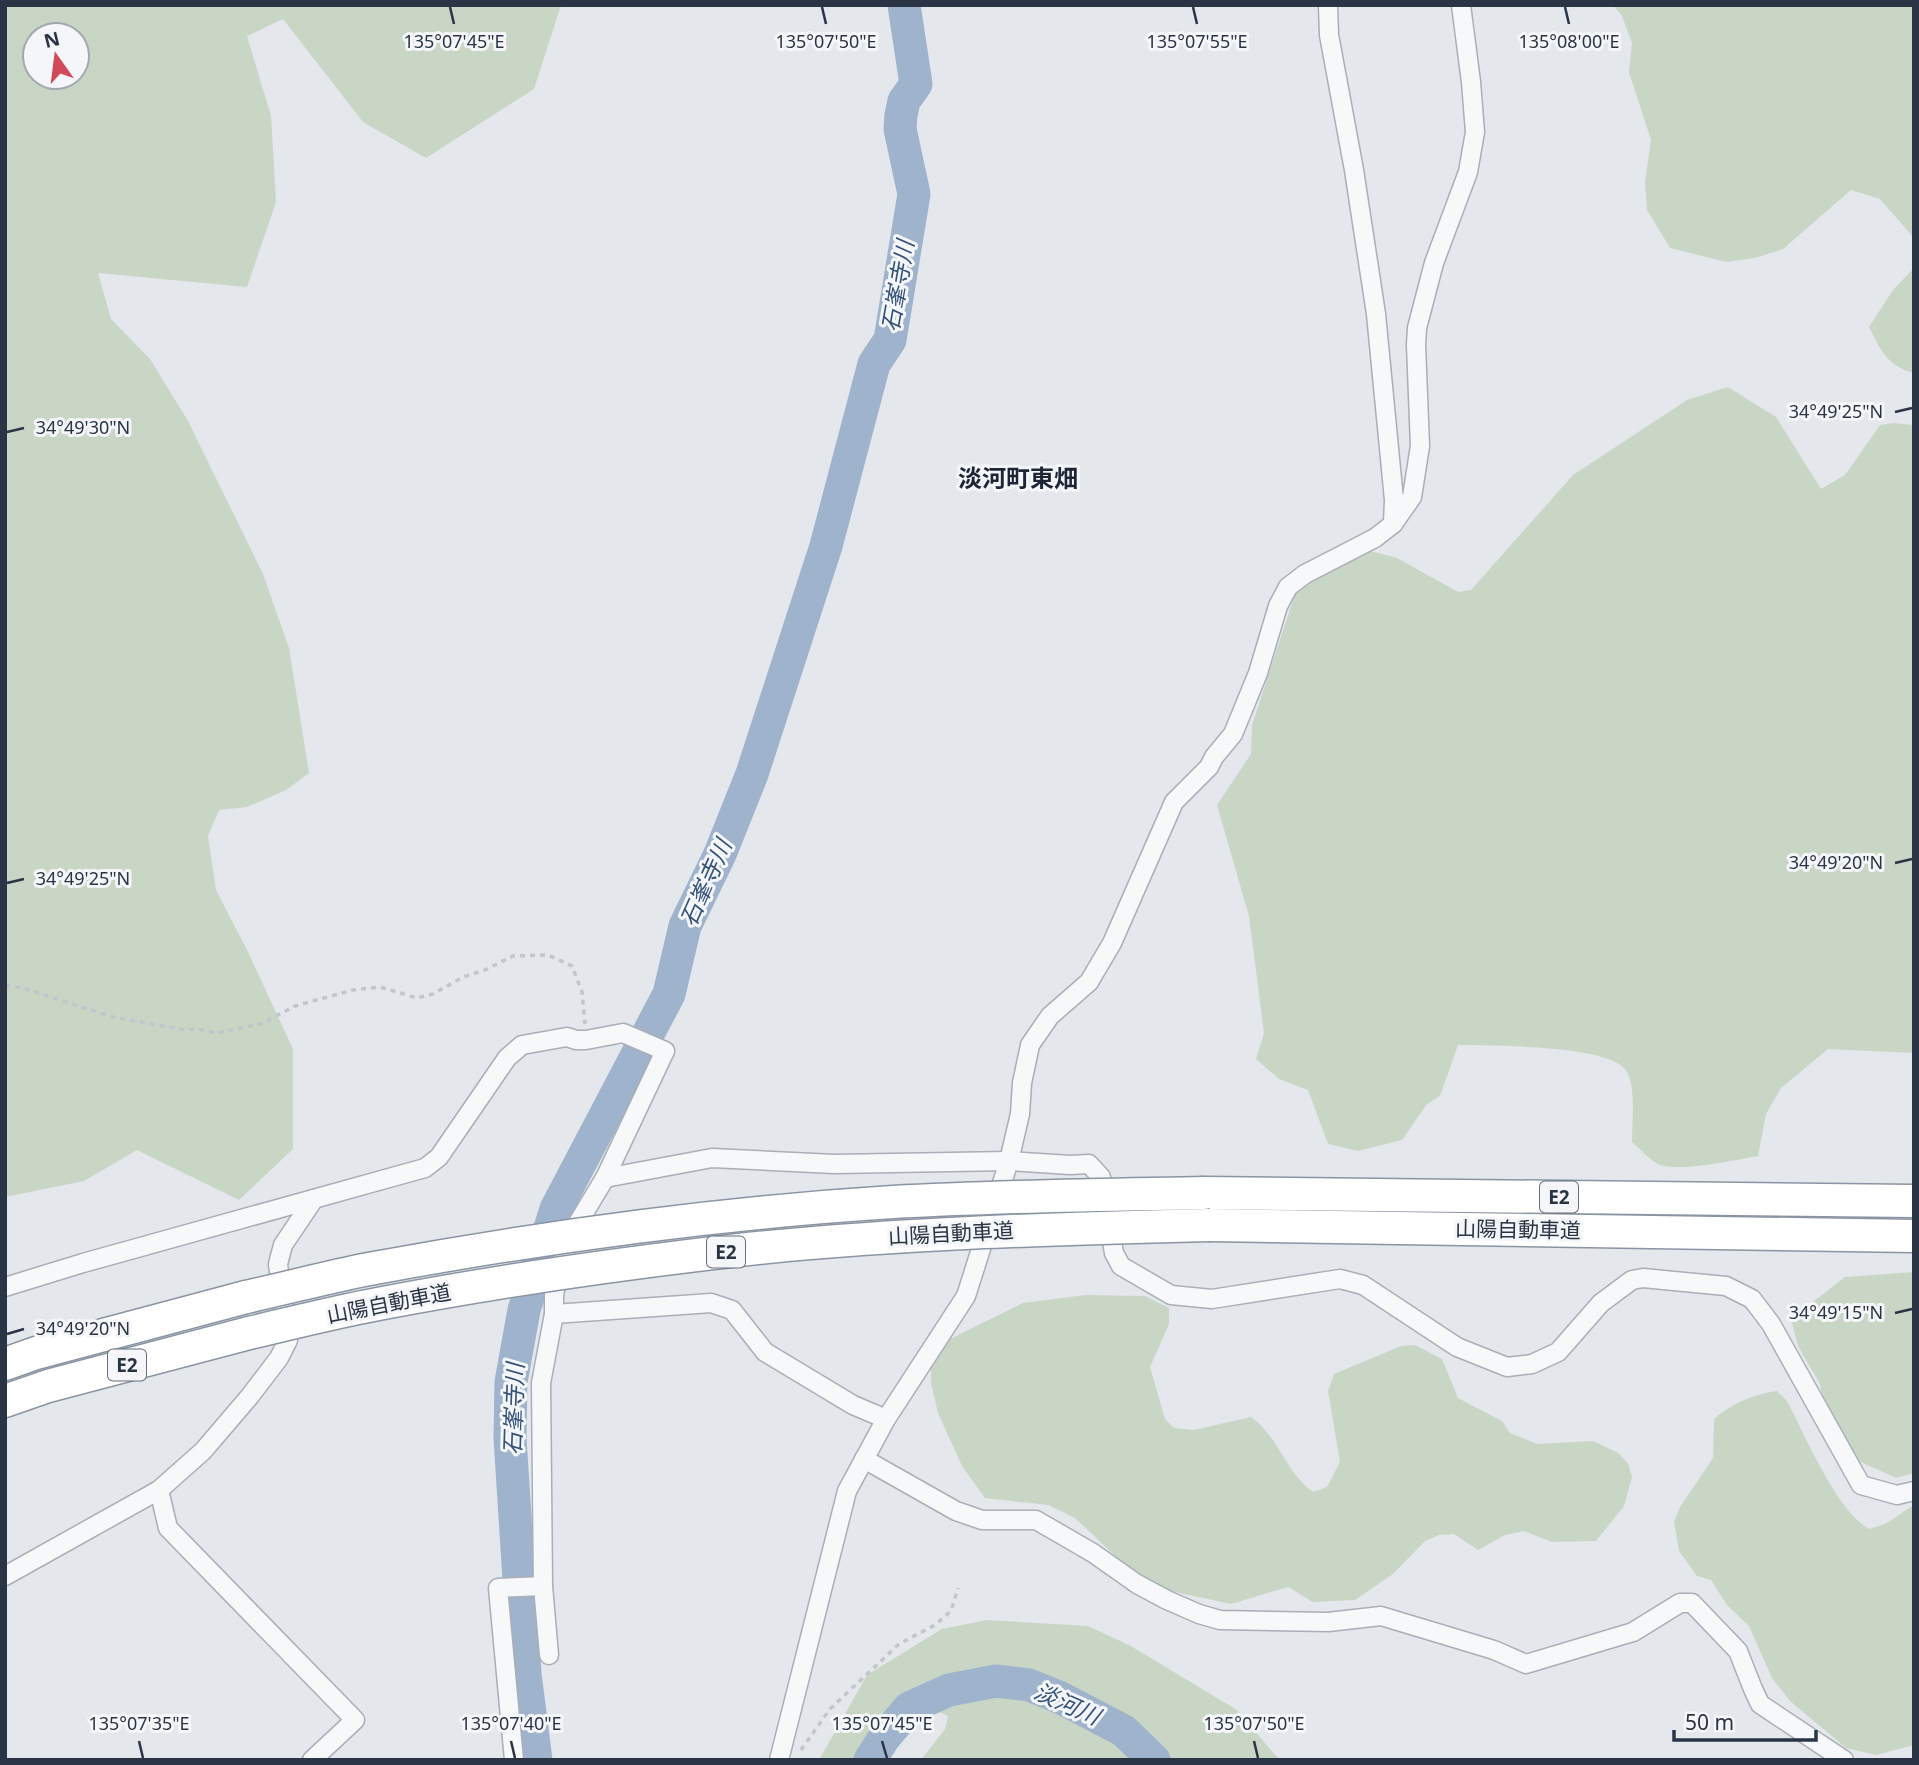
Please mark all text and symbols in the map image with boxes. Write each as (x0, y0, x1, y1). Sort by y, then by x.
north arrow (21, 21, 91, 91)
text: N (41, 25, 63, 54)
text: 135°07'45"E (403, 29, 505, 53)
text: 135°07'50"E (775, 29, 877, 53)
text: 135°07'55"E (1146, 29, 1248, 53)
text: 135°08'00"E (1518, 29, 1620, 53)
water label: 石峯寺川 (873, 235, 921, 334)
text: 34°49'25"N (1789, 399, 1883, 423)
text: 34°49'30"N (36, 415, 130, 439)
district label: 淡河町東畑 (958, 461, 1078, 494)
water label: 石峯寺川 (672, 831, 740, 931)
text: 34°49'20"N (1789, 850, 1883, 874)
text: 34°49'25"N (36, 866, 130, 890)
road number: E2 (1540, 1182, 1578, 1212)
street label: 山陽自動車道 (1455, 1214, 1581, 1244)
street label: 山陽自動車道 (887, 1216, 1015, 1250)
road number: E2 (707, 1236, 745, 1268)
street label: 山陽自動車道 (324, 1277, 453, 1329)
text: 34°49'15"N (1789, 1300, 1883, 1324)
text: 34°49'20"N (36, 1316, 130, 1340)
road number: E2 (108, 1350, 146, 1380)
water label: 石峯寺川 (495, 1359, 531, 1455)
water label: 淡河川 (1029, 1674, 1108, 1733)
scale bar (1674, 1698, 1816, 1742)
text: 50 m (1685, 1708, 1734, 1736)
text: 135°07'35"E (88, 1711, 190, 1735)
text: 135°07'40"E (460, 1711, 562, 1735)
text: 135°07'45"E (831, 1711, 933, 1735)
text: 135°07'50"E (1203, 1711, 1305, 1735)

